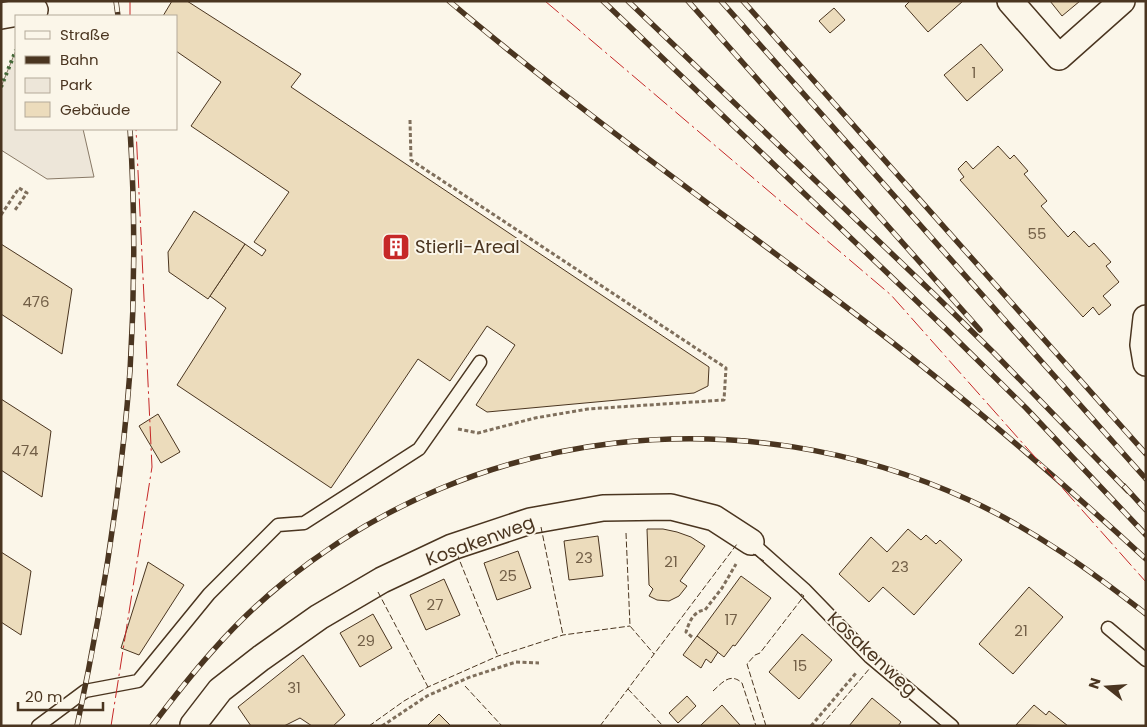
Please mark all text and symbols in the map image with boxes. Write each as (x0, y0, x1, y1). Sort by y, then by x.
legend (15, 15, 178, 130)
text: Straße (60, 24, 110, 45)
text: Bahn (60, 49, 99, 70)
house number: 1 (972, 62, 976, 83)
text: Park (60, 74, 92, 95)
text: Gebäude (60, 99, 130, 120)
house number: 55 (1028, 223, 1046, 244)
building icon: Stierli-Areal (381, 232, 411, 262)
place label: Stierli-Areal (415, 234, 520, 259)
house number: 476 (22, 291, 50, 312)
house number: 474 (11, 440, 39, 461)
street label: Kosakenweg (422, 509, 538, 572)
house number: 23 (575, 547, 593, 568)
house number: 21 (664, 551, 678, 572)
house number: 23 (891, 556, 909, 577)
house number: 25 (499, 565, 517, 586)
house number: 27 (427, 594, 443, 615)
street label: Kosakenweg (822, 606, 923, 702)
house number: 17 (725, 609, 738, 630)
house number: 21 (1014, 620, 1028, 641)
house number: 29 (357, 630, 375, 651)
house number: 15 (793, 655, 807, 676)
north arrow (1082, 662, 1132, 712)
text: N (1083, 675, 1106, 691)
house number: 31 (287, 677, 301, 698)
scale bar (18, 680, 102, 712)
text: 20 m (25, 686, 63, 707)

